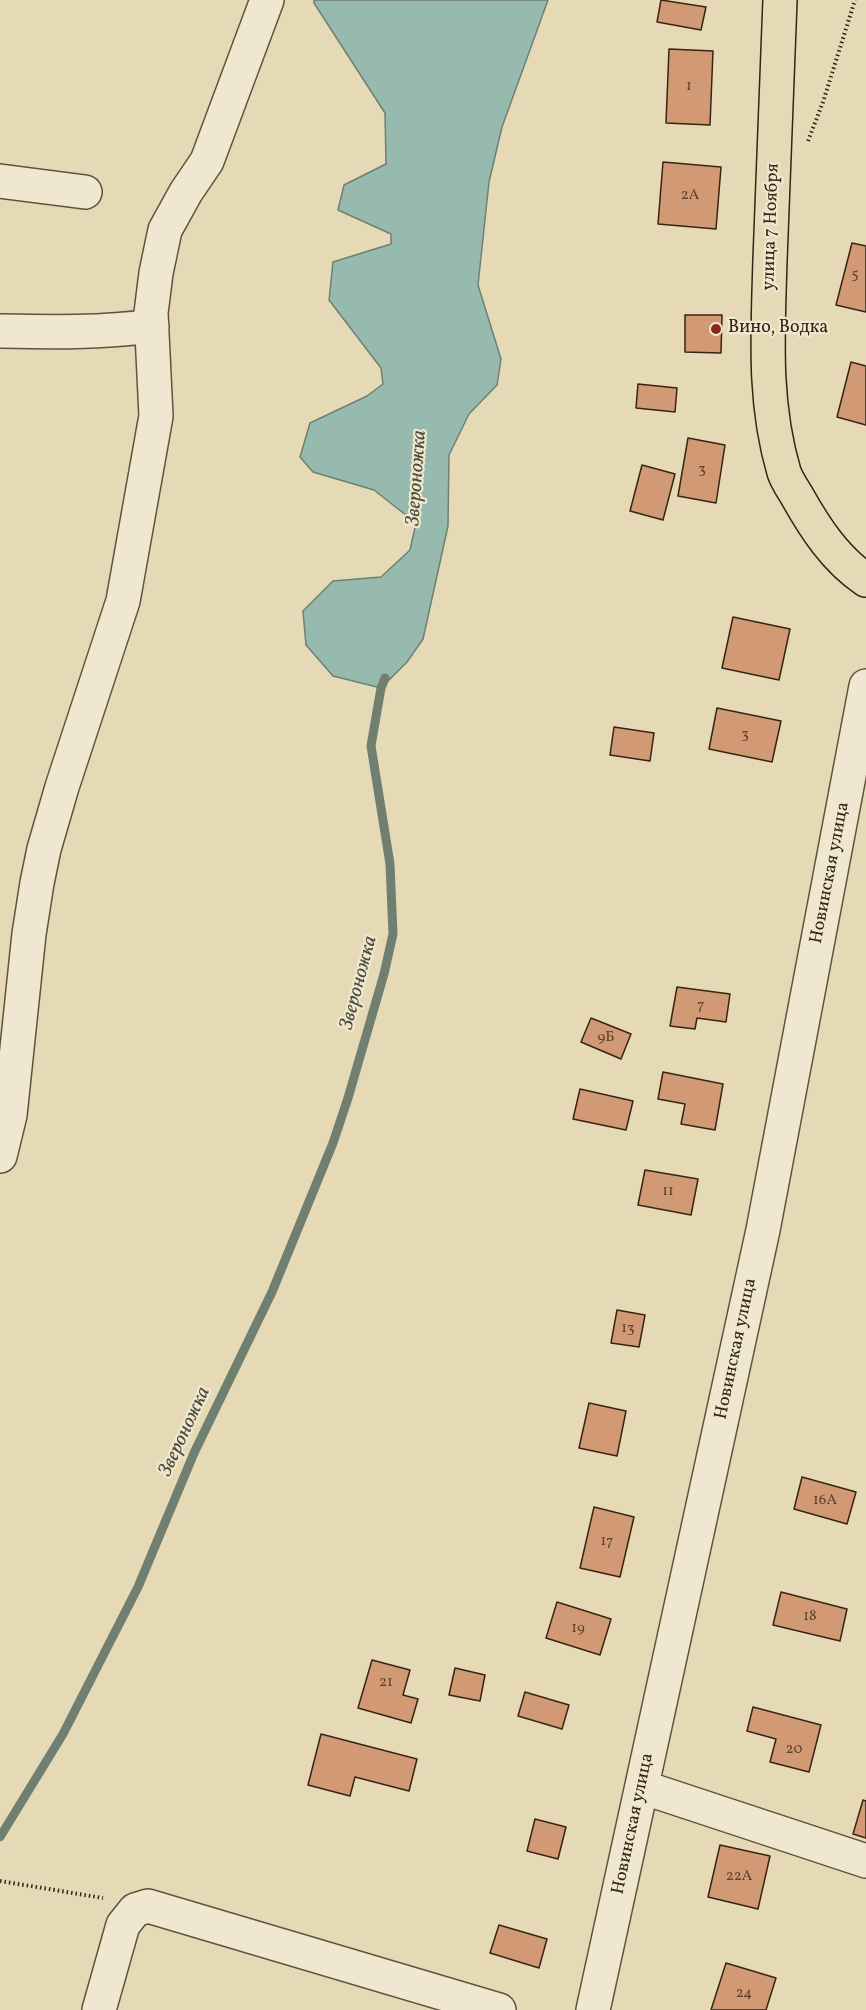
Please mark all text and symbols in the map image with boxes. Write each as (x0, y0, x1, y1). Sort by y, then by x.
house number: 1 (686, 78, 692, 96)
street label: улица 7 Ноября (759, 163, 785, 291)
house number: 2А (681, 187, 699, 205)
house number: 5 (851, 266, 859, 284)
place label: Вино, Водка (728, 318, 828, 340)
marker: Вино, Водка (709, 322, 723, 336)
water label: Звероножка (403, 429, 433, 527)
house number: 3 (698, 461, 706, 479)
house number: 3 (741, 726, 749, 744)
street label: Новинская улица (807, 800, 855, 946)
water label: Звероножка (336, 934, 384, 1032)
house number: 7 (697, 997, 705, 1015)
house number: 9Б (597, 1029, 615, 1047)
house number: 11 (662, 1183, 674, 1201)
street label: Новинская улица (711, 1276, 763, 1422)
house number: 13 (621, 1320, 635, 1338)
water label: Звероножка (155, 1384, 217, 1480)
house number: 16А (813, 1492, 837, 1510)
house number: 17 (600, 1533, 614, 1551)
house number: 18 (803, 1608, 817, 1626)
house number: 19 (571, 1620, 585, 1638)
house number: 21 (379, 1674, 393, 1692)
house number: 20 (786, 1741, 802, 1759)
street label: Новинская улица (608, 1751, 660, 1897)
house number: 22А (726, 1868, 752, 1886)
house number: 24 (736, 1985, 752, 2003)

